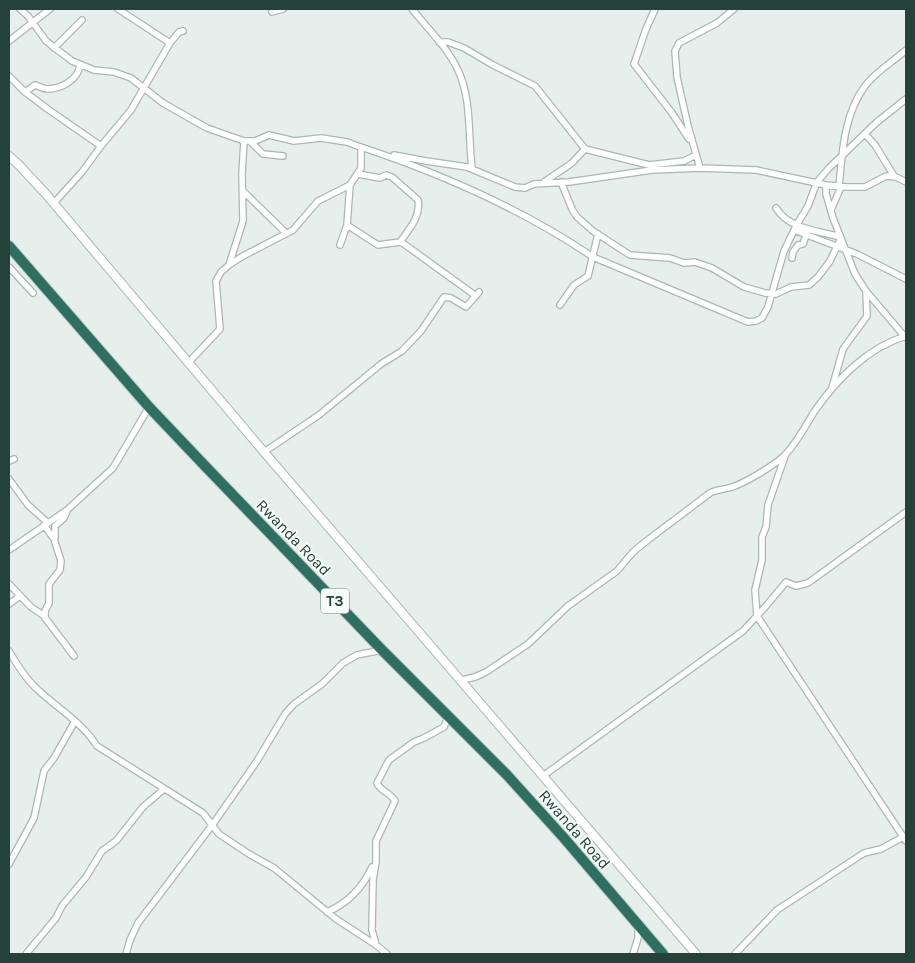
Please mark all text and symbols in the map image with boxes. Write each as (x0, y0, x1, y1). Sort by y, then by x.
street label: Rwanda Road (252, 495, 335, 579)
road number: T3 (321, 588, 349, 614)
street label: Rwanda Road (535, 786, 614, 873)

